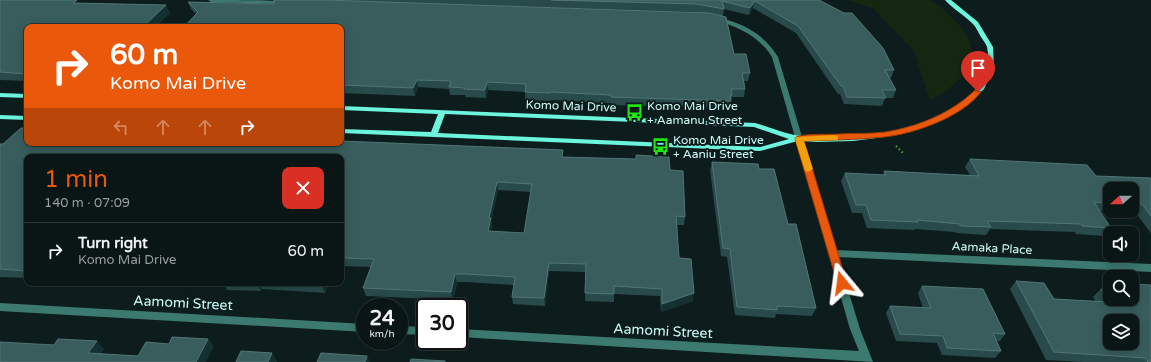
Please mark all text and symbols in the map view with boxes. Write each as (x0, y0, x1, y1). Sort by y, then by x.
text: 60 m (110, 38, 178, 72)
icon: right (44, 40, 96, 92)
pin (961, 51, 995, 92)
icon: arrive (967, 57, 989, 79)
text: Komo Mai Drive (110, 72, 246, 94)
street label: Komo Mai Drive (525, 97, 617, 115)
place label: Komo Mai Drive + Aamanu Street (647, 99, 743, 127)
bus stop icon: Komo Mai Drive + Aamanu Street (624, 103, 644, 123)
icon: left (110, 116, 132, 138)
icon: ahead (152, 116, 174, 138)
icon: ahead (194, 116, 216, 138)
icon: right (236, 116, 258, 138)
place label: Komo Mai Drive + Aaniu Street (673, 133, 764, 161)
bus stop icon: Komo Mai Drive + Aaniu Street (650, 137, 670, 157)
text: 1 min (44, 165, 108, 194)
button: close (282, 167, 324, 209)
north arrow (1103, 182, 1139, 218)
map controls (1103, 182, 1139, 350)
text: 140 m · 07:09 (44, 195, 130, 211)
button: sound (1103, 226, 1139, 262)
text: Turn right (78, 234, 148, 252)
street label: Aamaka Place (951, 239, 1033, 257)
icon: right (44, 240, 66, 262)
text: 60 m (287, 242, 324, 260)
text: Komo Mai Drive (78, 252, 176, 268)
position arrow (821, 262, 863, 304)
button: search (1103, 270, 1139, 306)
street label: Aamomi Street (133, 292, 234, 314)
speed limit sign: 30 (416, 298, 468, 350)
text: 24 (369, 307, 395, 331)
button: layers (1103, 314, 1139, 350)
street label: Aamomi Street (613, 320, 714, 342)
text: km/h (369, 328, 395, 340)

